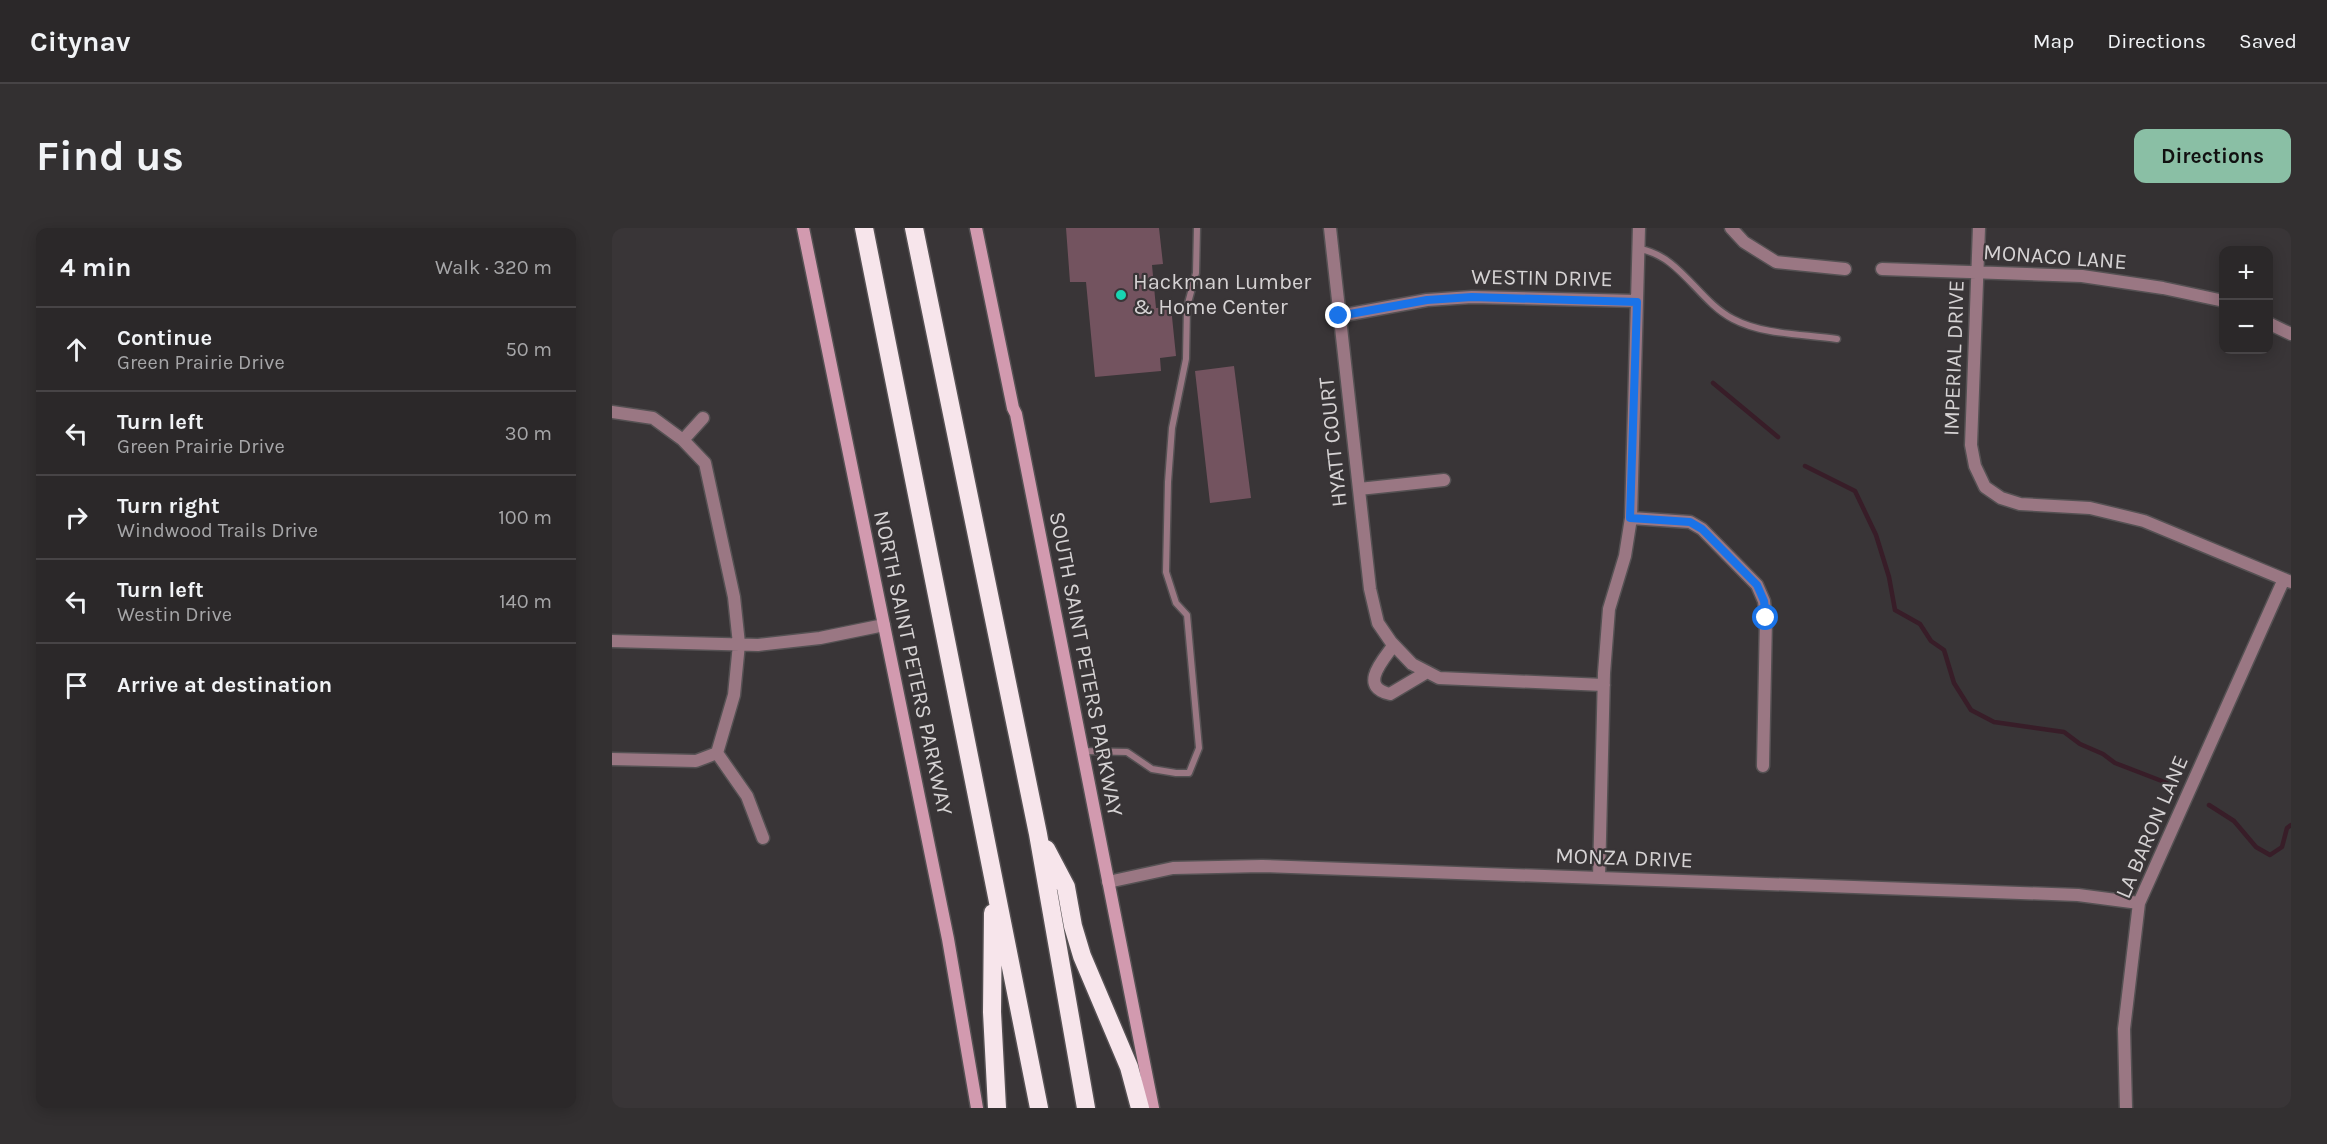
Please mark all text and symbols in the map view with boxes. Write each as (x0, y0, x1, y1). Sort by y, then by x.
text: Citynav (30, 25, 130, 58)
text: Map (2033, 29, 2074, 53)
text: Directions (2107, 29, 2206, 53)
text: Saved (2239, 29, 2297, 53)
button: Directions (2134, 129, 2291, 183)
text: Find us (36, 131, 184, 181)
street label: MONACO LANE (1982, 239, 2128, 275)
map controls (2219, 246, 2273, 354)
button: + (2219, 246, 2273, 300)
text: 4 min (60, 252, 131, 283)
text: Walk · 320 m (435, 256, 552, 279)
street label: WESTIN DRIVE (1471, 264, 1613, 292)
place label: Hackman Lumber & Home Center (1133, 269, 1311, 320)
street label: IMPERIAL DRIVE (1938, 280, 1970, 436)
marker: Hackman Lumber & Home Center (1114, 288, 1128, 302)
button: − (2219, 300, 2273, 354)
route end (1325, 302, 1351, 328)
text: Continue (117, 325, 212, 351)
icon: ahead (60, 333, 93, 366)
text: 50 m (505, 338, 552, 361)
text: Green Prairie Drive (117, 351, 285, 374)
street label: HYATT COURT (1313, 376, 1353, 508)
text: Turn left (117, 409, 204, 435)
icon: left (60, 417, 93, 450)
text: 30 m (505, 422, 552, 445)
text: Green Prairie Drive (117, 435, 285, 458)
text: Turn right (117, 493, 220, 519)
icon: right (60, 501, 93, 534)
text: 100 m (498, 506, 552, 529)
street label: NORTH SAINT PETERS PARKWAY (868, 508, 958, 818)
street label: SOUTH SAINT PETERS PARKWAY (1044, 509, 1128, 819)
text: Windwood Trails Drive (117, 519, 318, 542)
text: Turn left (117, 577, 204, 603)
icon: left (60, 585, 93, 618)
text: 140 m (499, 590, 552, 613)
text: Westin Drive (117, 603, 232, 626)
route start (1752, 604, 1778, 630)
icon: arrive (60, 669, 93, 702)
text: Arrive at destination (117, 672, 332, 698)
street label: LA BARON LANE (2110, 752, 2194, 902)
street label: MONZA DRIVE (1555, 843, 1693, 873)

